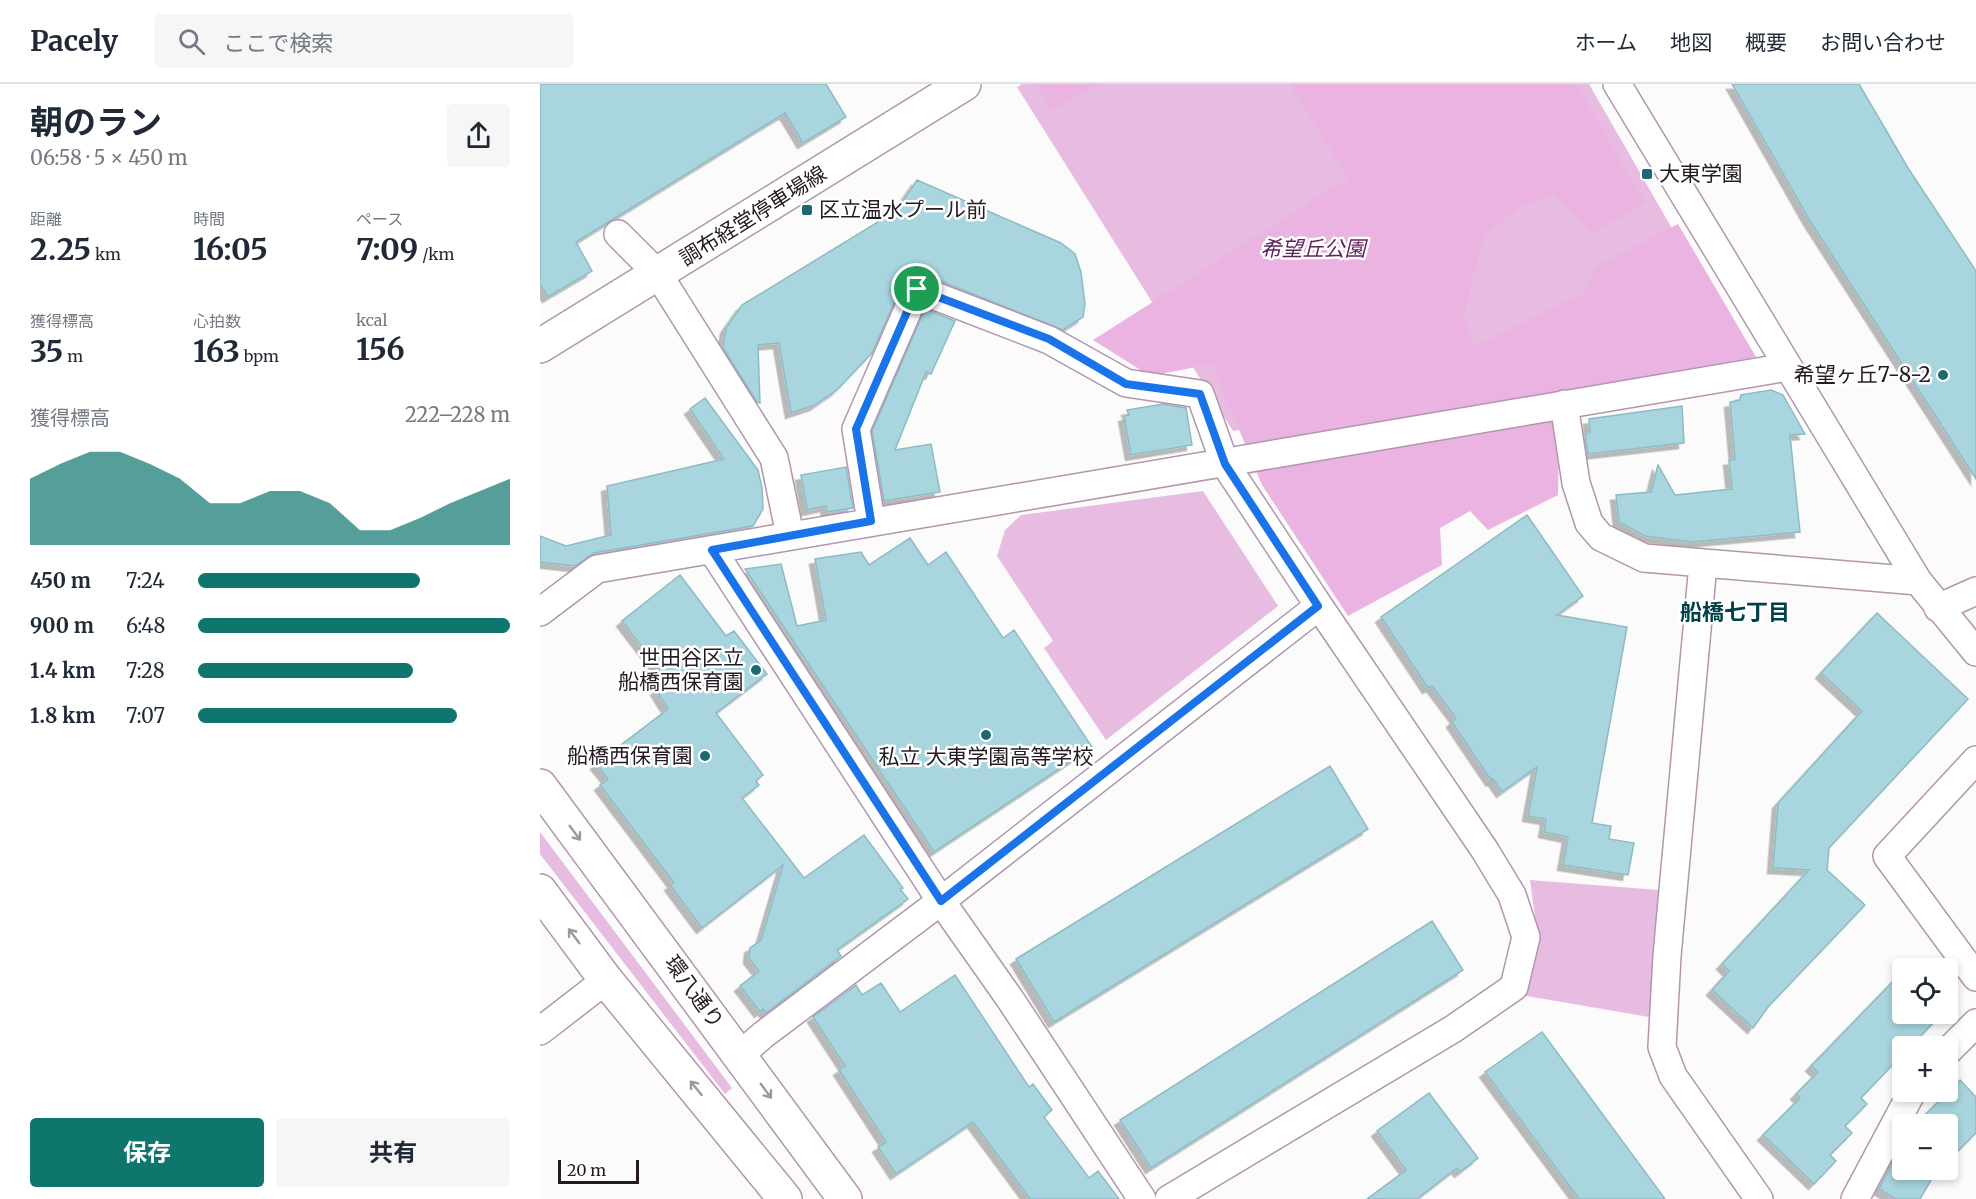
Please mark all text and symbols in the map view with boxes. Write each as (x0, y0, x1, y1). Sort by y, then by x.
search box (154, 14, 574, 68)
text: Pacely (30, 23, 118, 59)
icon: search (175, 25, 208, 58)
text: ここで検索 (223, 29, 333, 57)
text: ホーム (1575, 29, 1637, 56)
text: 地図 (1670, 29, 1712, 56)
text: 概要 (1745, 29, 1787, 56)
text: お問い合わせ (1820, 29, 1946, 56)
text: 朝のラン (30, 102, 162, 143)
button: share (447, 104, 510, 167)
text: 06:58 · 5 × 450 m (30, 145, 188, 170)
street label: 調布経堂停車場線 (674, 160, 831, 272)
place label: 大東学園 (1659, 160, 1743, 187)
marker: 大東学園 (1640, 167, 1654, 181)
place label: 区立温水プール前 (819, 196, 987, 223)
marker: 区立温水プール前 (800, 203, 814, 217)
text: 距離 (30, 209, 62, 229)
text: 時間 (193, 209, 225, 229)
text: ペース (356, 209, 403, 229)
text: 2.25 (30, 230, 91, 268)
text: 16:05 (193, 230, 268, 268)
text: 7:09 (356, 230, 418, 268)
park label: 希望丘公園 (1261, 235, 1368, 262)
text: km (91, 244, 121, 264)
text: /km (418, 244, 454, 264)
pin (891, 263, 942, 314)
icon: arrive (900, 272, 933, 305)
text: kcal (356, 310, 387, 330)
text: 獲得標高 (30, 311, 94, 331)
text: 心拍数 (193, 311, 241, 331)
text: 156 (356, 330, 405, 368)
text: 35 (30, 332, 63, 370)
text: 163 (193, 332, 240, 370)
text: m (63, 346, 83, 366)
text: bpm (240, 346, 279, 366)
place label: 希望ヶ丘7-8-2 (1794, 361, 1931, 388)
marker: 希望ヶ丘7-8-2 (1936, 368, 1950, 382)
text: 222–228 m (405, 402, 510, 427)
text: 獲得標高 (30, 405, 110, 430)
text: 450 m (30, 568, 91, 593)
text: 7:24 (126, 568, 165, 593)
district label: 船橋七丁目 (1680, 598, 1790, 626)
text: 900 m (30, 613, 94, 638)
text: 6:48 (126, 613, 166, 638)
place label: 世田谷区立 船橋西保育園 (618, 644, 744, 695)
text: 1.4 km (30, 658, 95, 683)
text: 7:28 (126, 658, 165, 683)
marker: 世田谷区立 船橋西保育園 (749, 663, 763, 677)
text: 1.8 km (30, 703, 95, 728)
text: 7:07 (126, 703, 165, 728)
marker: 私立 大東学園高等学校 (979, 728, 993, 742)
place label: 船橋西保育園 (567, 742, 693, 769)
place label: 私立 大東学園高等学校 (879, 743, 1093, 770)
marker: 船橋西保育園 (698, 749, 712, 763)
one-way arrow (569, 825, 582, 841)
one-way arrow (567, 929, 580, 945)
street label: 環八通り (659, 950, 730, 1034)
map controls (1892, 958, 1958, 1180)
button: locate (1892, 958, 1958, 1024)
button: + (1892, 1036, 1958, 1102)
one-way arrow (689, 1080, 702, 1096)
one-way arrow (760, 1082, 772, 1098)
button: − (1892, 1114, 1958, 1180)
button: 保存 (30, 1118, 264, 1187)
button: 共有 (276, 1118, 510, 1187)
scale bar (558, 1157, 639, 1184)
text: 20 m (567, 1160, 606, 1180)

